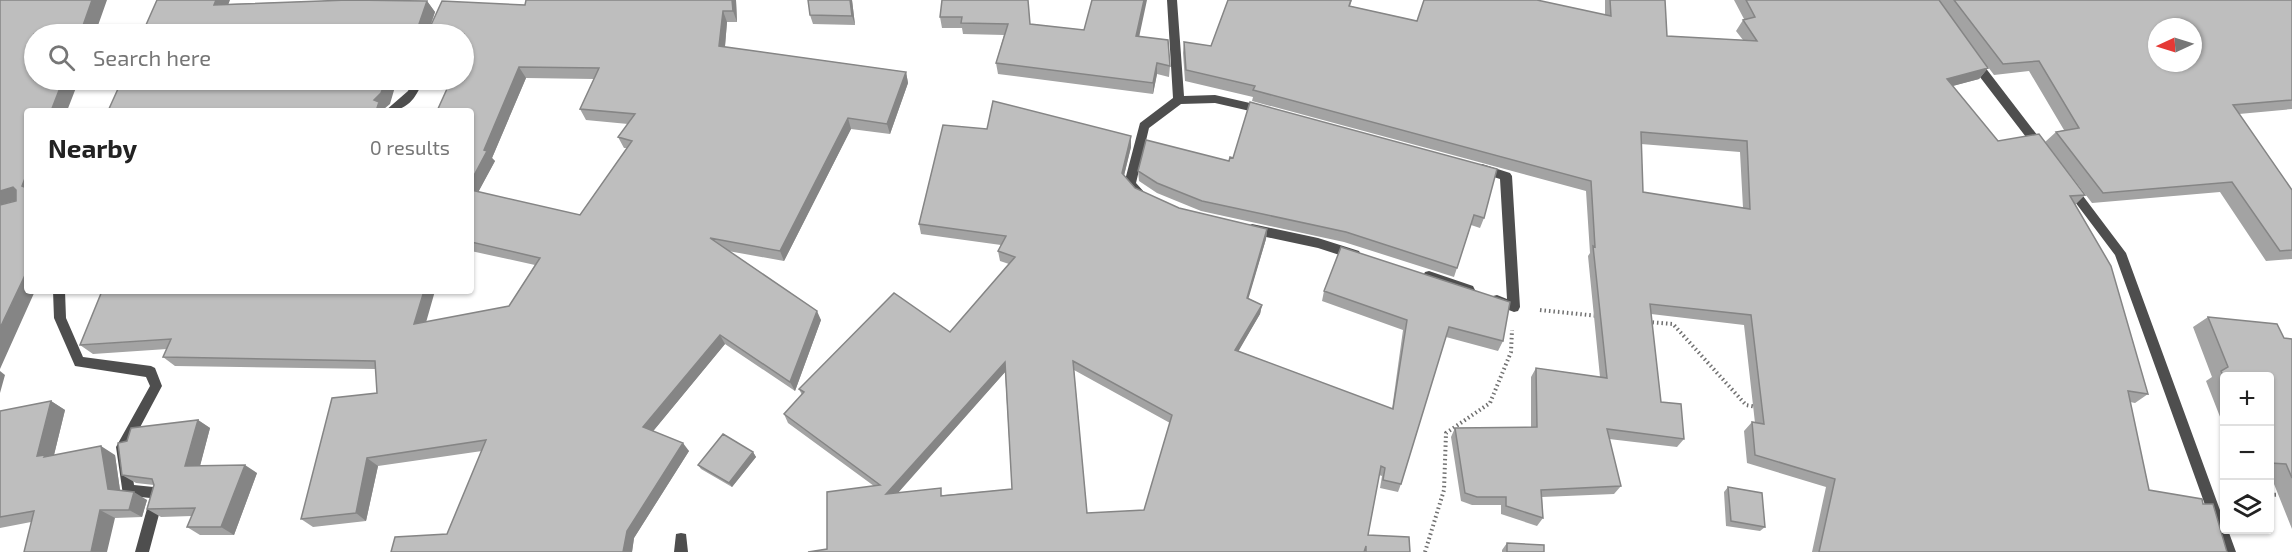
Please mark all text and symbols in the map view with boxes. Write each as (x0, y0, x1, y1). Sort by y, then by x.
north arrow (2148, 18, 2202, 72)
search box (24, 24, 474, 90)
icon: search (45, 41, 78, 74)
text: Search here (93, 44, 211, 70)
text: Nearby (48, 132, 137, 163)
text: 0 results (370, 135, 450, 159)
map controls (2220, 372, 2274, 534)
button: + (2220, 372, 2274, 426)
button: − (2220, 426, 2274, 480)
button: layers (2220, 480, 2274, 534)

